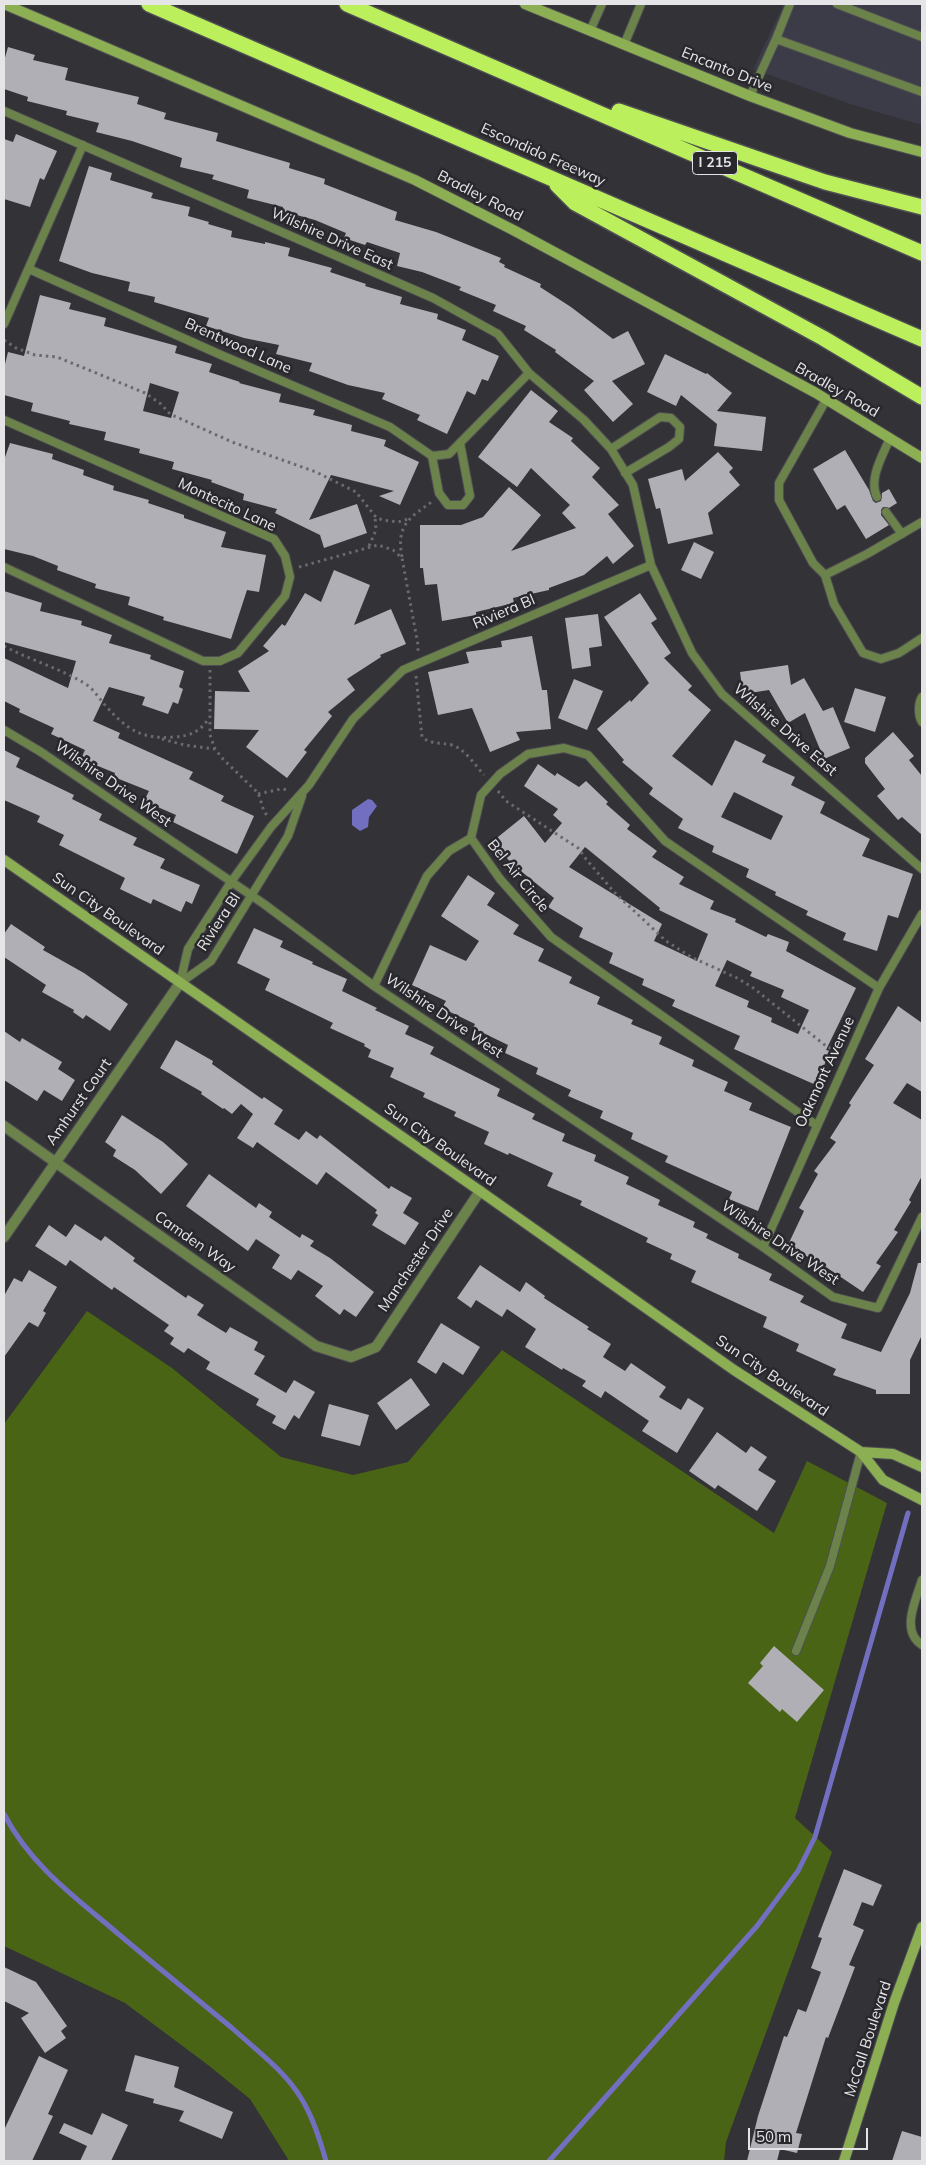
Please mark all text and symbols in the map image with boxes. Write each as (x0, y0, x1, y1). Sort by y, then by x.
street label: Encanto Drive (679, 44, 775, 96)
street label: Escondido Freeway (478, 119, 608, 191)
road number: I 215 (692, 152, 738, 174)
street label: Bradley Road (434, 167, 526, 225)
street label: Wilshire Drive East (268, 204, 396, 274)
street label: Brentwood Lane (182, 314, 294, 378)
street label: Bradley Road (792, 359, 882, 421)
street label: Montecito Lane (175, 474, 279, 536)
street label: Riviera Bl (470, 591, 538, 633)
street label: Wilshire Drive East (729, 680, 841, 780)
street label: Wilshire Drive West (51, 737, 175, 831)
street label: Bel Air Circle (483, 836, 553, 916)
street label: Sun City Boulevard (49, 869, 167, 959)
street label: Riviera Bl (194, 890, 244, 954)
street label: Wilshire Drive West (382, 970, 506, 1062)
street label: Oakmont Avenue (791, 1014, 859, 1130)
street label: Amhurst Court (42, 1055, 116, 1149)
street label: Sun City Boulevard (381, 1100, 499, 1190)
street label: Wilshire Drive West (718, 1197, 842, 1289)
street label: Manchester Drive (375, 1205, 457, 1315)
street label: Camden Way (151, 1207, 239, 1277)
street label: Sun City Boulevard (712, 1332, 832, 1420)
street label: McCall Boulevard (841, 1979, 895, 2099)
scale bar (751, 2118, 871, 2150)
text: 50 m (756, 2127, 791, 2146)

